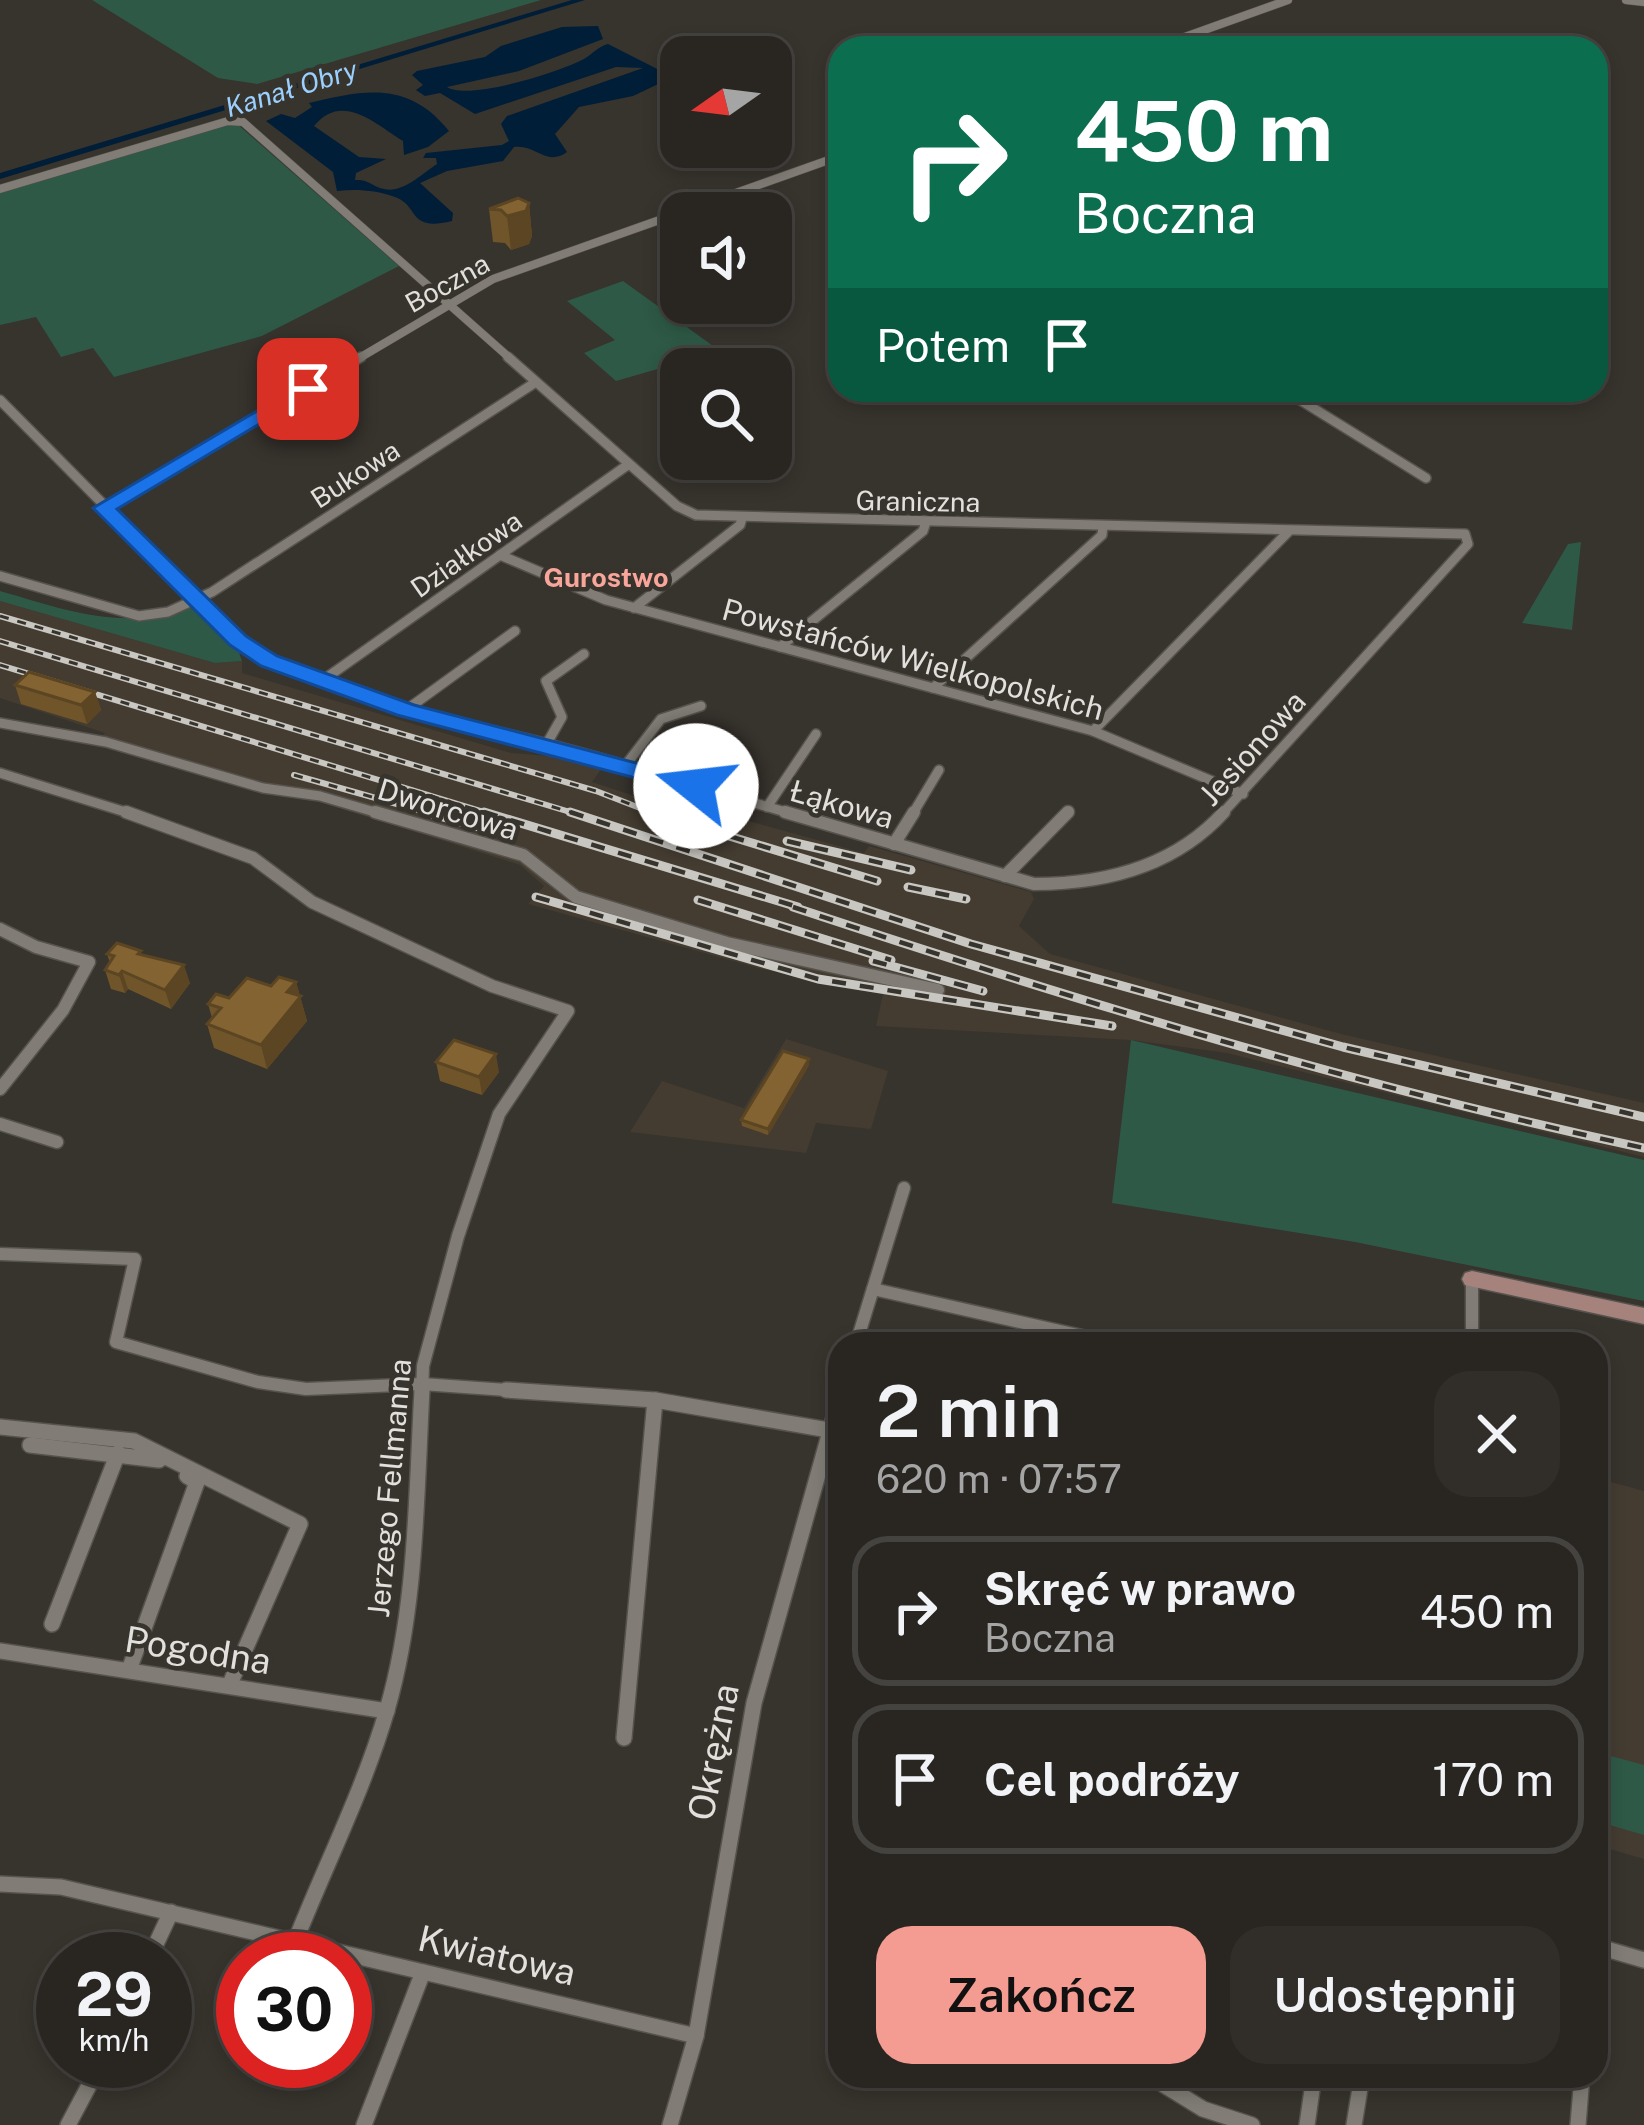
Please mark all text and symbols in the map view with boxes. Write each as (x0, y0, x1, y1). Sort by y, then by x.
north arrow (660, 36, 792, 168)
map controls (660, 36, 792, 480)
water label: Kanał Obry (221, 52, 362, 123)
text: 450 m (1074, 81, 1333, 180)
icon: right (876, 84, 1032, 240)
text: Boczna (1074, 182, 1257, 245)
button: sound (660, 192, 792, 324)
street label: Boczna (399, 247, 495, 319)
icon: arrive (1034, 312, 1100, 378)
text: Potem (876, 319, 1010, 372)
pin (257, 338, 359, 440)
button: search (660, 348, 792, 480)
icon: arrive (275, 356, 341, 422)
street label: Bukowa (305, 434, 405, 514)
street label: Graniczna (855, 484, 981, 518)
street label: Działkowa (404, 504, 528, 604)
district label: Gurostwo (543, 561, 669, 593)
street label: Powstańców Wielkopolskich (718, 591, 1108, 727)
street label: Jesionowa (1191, 683, 1313, 813)
position arrow (633, 723, 759, 849)
street label: Dworcowa (373, 771, 523, 847)
street label: Łąkowa (786, 772, 898, 836)
street label: Jerzego Fellmanna (360, 1357, 418, 1619)
text: 2 min (876, 1369, 1062, 1453)
button: close (1434, 1371, 1560, 1497)
text: 620 m · 07:57 (876, 1456, 1122, 1502)
text: Skręć w prawo (984, 1562, 1296, 1615)
icon: right (882, 1578, 948, 1644)
text: 450 m (1420, 1585, 1554, 1638)
text: Boczna (984, 1615, 1116, 1661)
street label: Pogodna (122, 1618, 274, 1682)
street label: Okrężna (679, 1680, 747, 1824)
icon: arrive (882, 1746, 948, 1812)
text: Cel podróży (984, 1753, 1240, 1806)
text: 170 m (1432, 1753, 1554, 1806)
street label: Kwiatowa (414, 1916, 580, 1994)
button: Zakończ (876, 1926, 1206, 2064)
button: Udostępnij (1230, 1926, 1560, 2064)
speed limit sign: 30 (216, 1932, 372, 2088)
text: 29 (75, 1959, 153, 2030)
text: km/h (79, 2022, 149, 2058)

